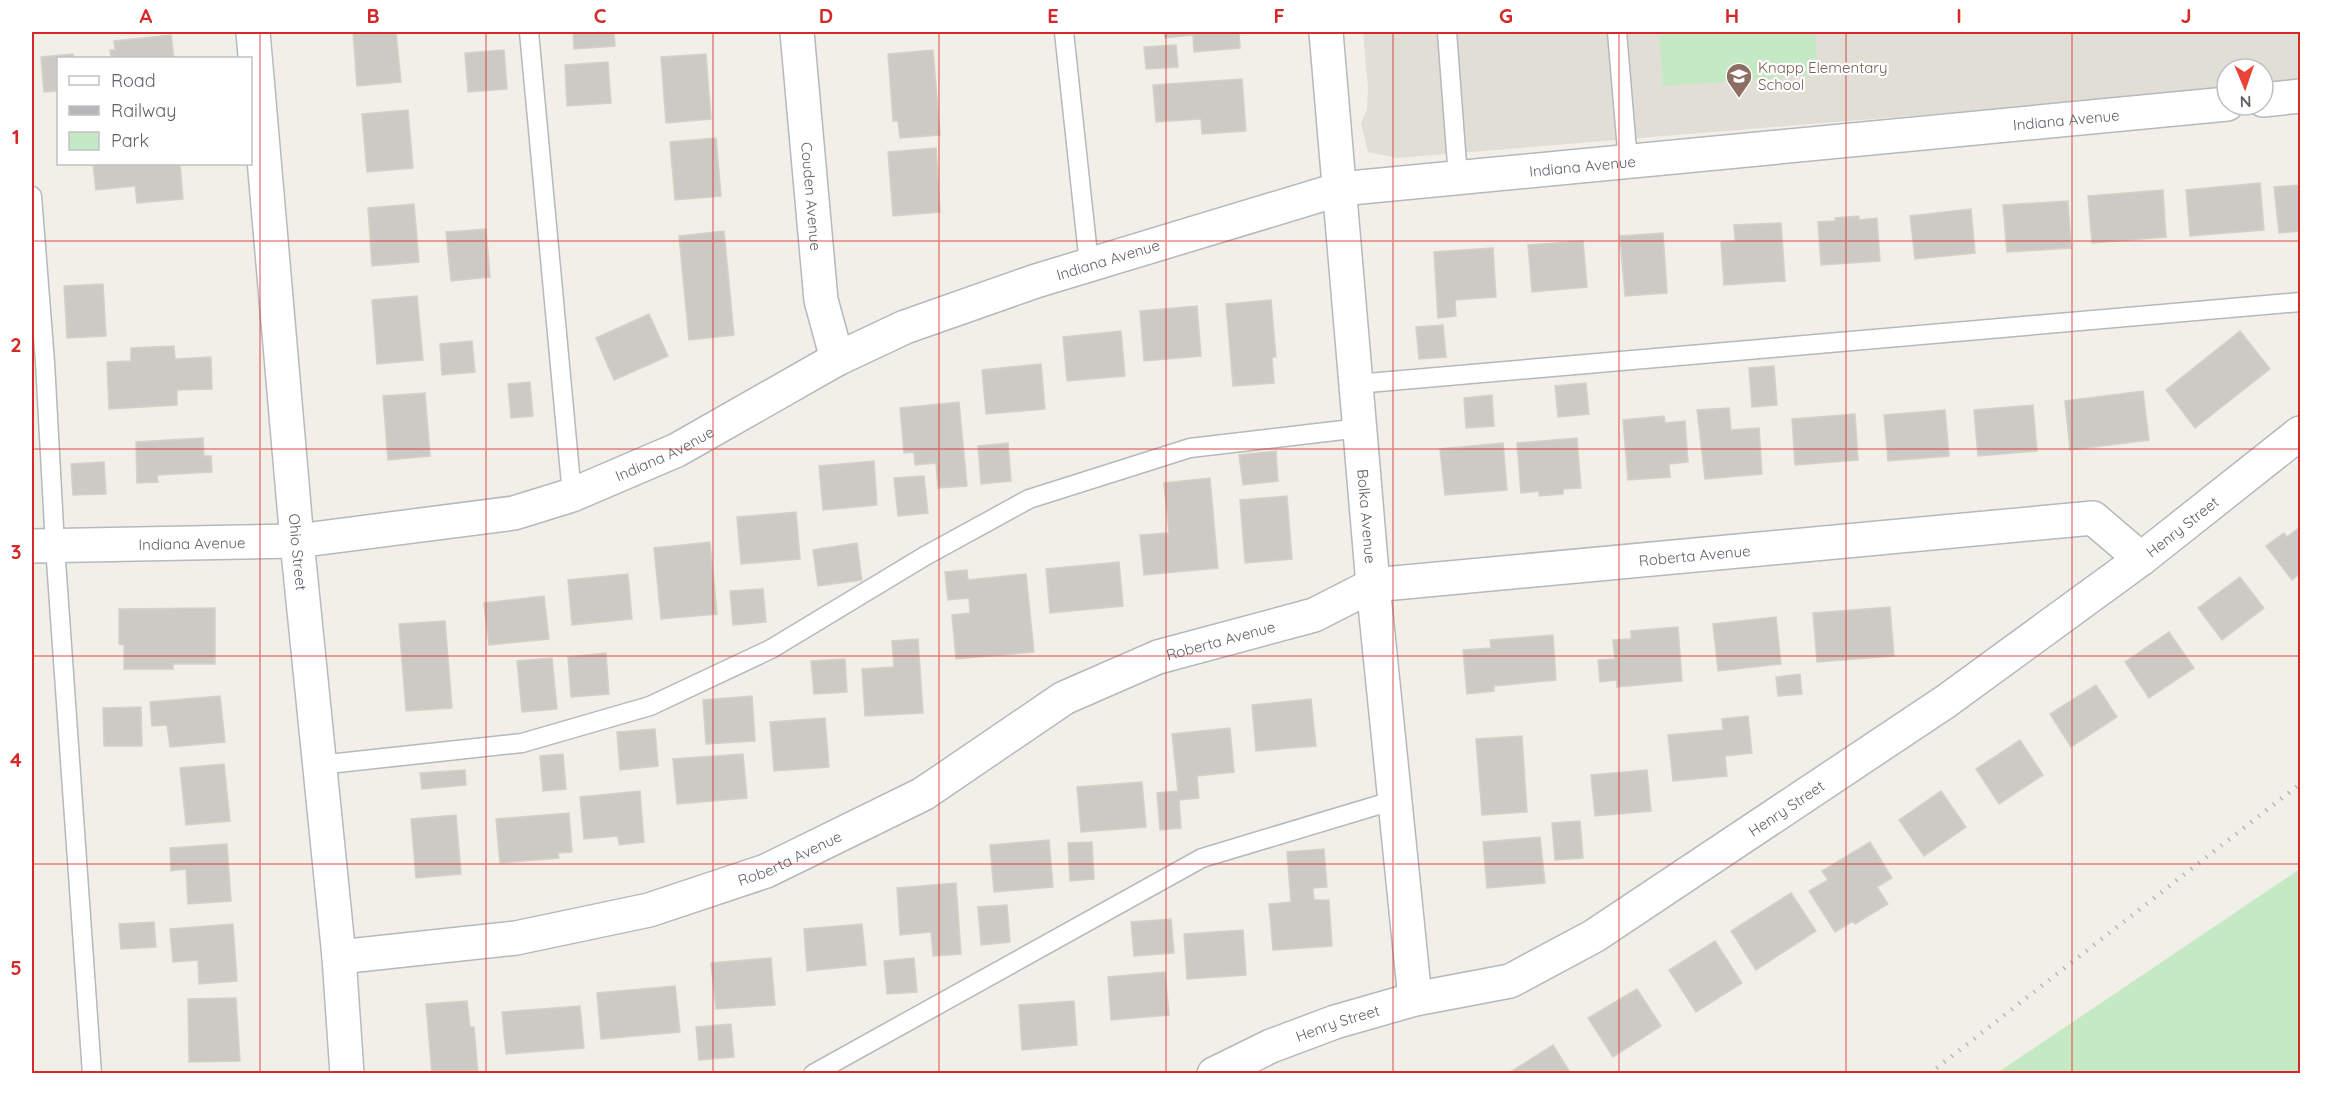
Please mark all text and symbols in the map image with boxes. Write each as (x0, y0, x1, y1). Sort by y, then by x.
text: A (140, 3, 153, 28)
text: B (366, 3, 380, 28)
text: C (594, 3, 607, 28)
text: D (819, 3, 833, 28)
text: E (1047, 3, 1059, 28)
text: F (1273, 3, 1285, 28)
text: G (1499, 3, 1513, 28)
text: H (1725, 3, 1739, 28)
text: I (1956, 3, 1962, 28)
text: J (2180, 3, 2192, 28)
legend (57, 57, 252, 165)
north arrow (2215, 57, 2275, 117)
place label: Knapp Elementary School (1758, 58, 1888, 94)
school or university icon: Knapp Elementary School (1724, 61, 1754, 99)
text: Road (111, 69, 156, 92)
text: N (2239, 92, 2252, 112)
text: Railway (111, 99, 177, 122)
street label: Indiana Avenue (2012, 105, 2120, 134)
text: 1 (12, 124, 20, 149)
text: Park (111, 129, 149, 152)
street label: Couden Avenue (797, 141, 826, 252)
street label: Indiana Avenue (1528, 151, 1637, 180)
street label: Indiana Avenue (1054, 235, 1162, 284)
text: 2 (10, 332, 22, 357)
street label: Indiana Avenue (612, 422, 717, 485)
street label: Bolka Avenue (1354, 468, 1381, 564)
street label: Henry Street (2142, 492, 2222, 561)
street label: Ohio Street (285, 513, 311, 592)
street label: Indiana Avenue (138, 532, 246, 553)
text: 3 (11, 539, 21, 564)
street label: Roberta Avenue (1638, 540, 1751, 570)
street label: Roberta Avenue (1164, 616, 1277, 664)
text: 4 (10, 747, 22, 772)
street label: Henry Street (1744, 776, 1828, 840)
street label: Roberta Avenue (735, 826, 844, 889)
text: 5 (10, 955, 22, 980)
street label: Henry Street (1293, 1000, 1382, 1045)

